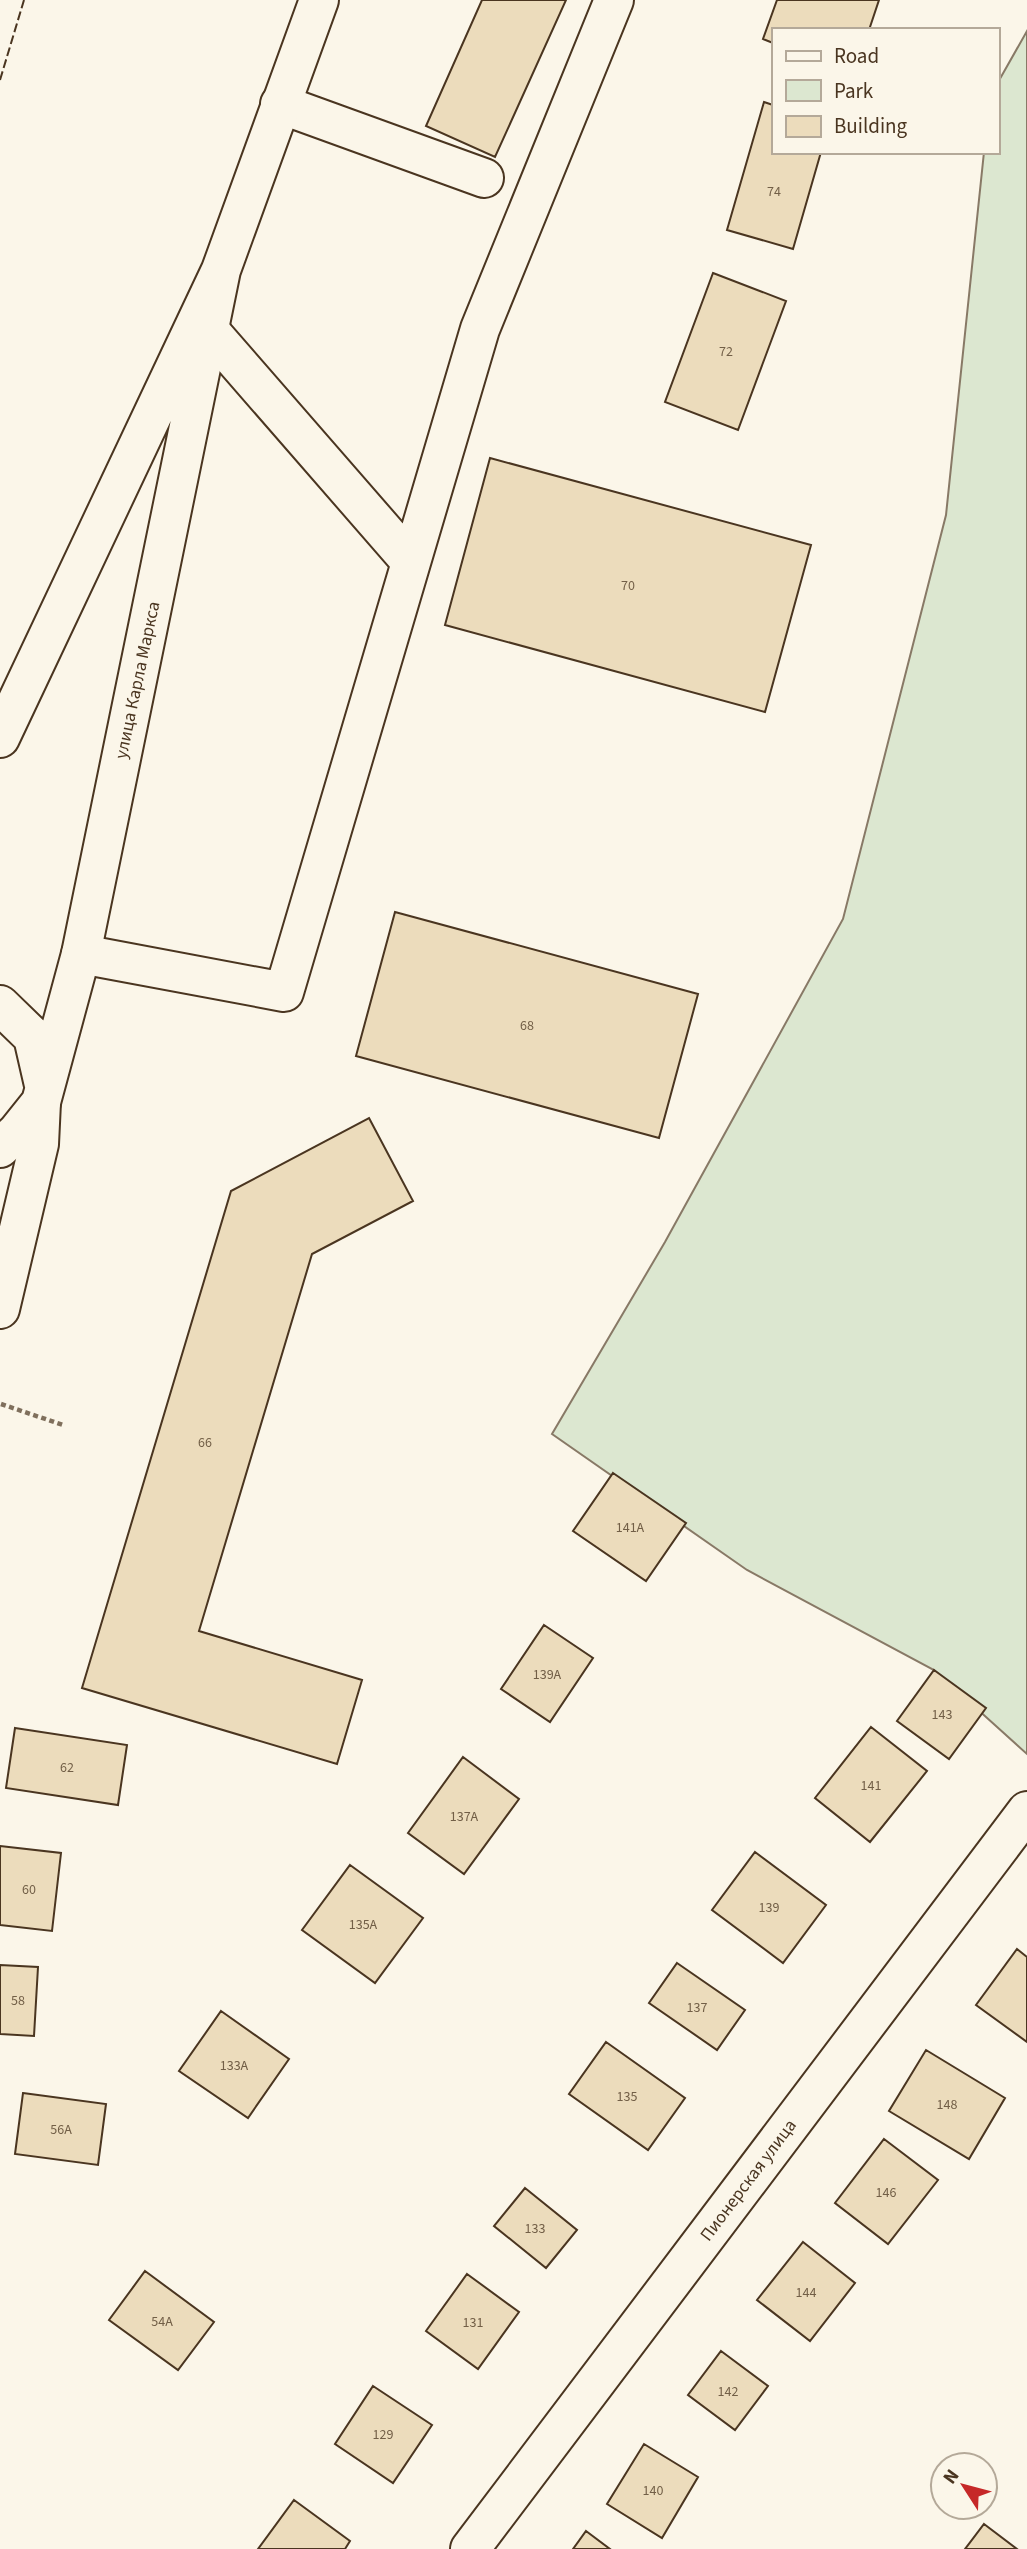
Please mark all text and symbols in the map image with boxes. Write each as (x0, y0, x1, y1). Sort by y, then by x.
legend (772, 28, 999, 154)
text: Road (834, 41, 879, 71)
text: Park (834, 76, 874, 106)
text: Building (834, 111, 908, 141)
house number: 74 (767, 182, 781, 202)
house number: 72 (719, 342, 733, 362)
house number: 70 (621, 576, 635, 596)
street label: улица Карла Маркса (109, 599, 166, 761)
house number: 68 (520, 1016, 534, 1036)
house number: 66 (198, 1433, 212, 1453)
house number: 141А (616, 1518, 645, 1538)
house number: 139А (533, 1665, 562, 1685)
house number: 143 (932, 1705, 952, 1725)
house number: 62 (60, 1758, 74, 1778)
house number: 141 (861, 1776, 881, 1796)
house number: 137А (450, 1807, 479, 1827)
house number: 60 (22, 1880, 36, 1900)
house number: 139 (759, 1898, 779, 1918)
house number: 135А (349, 1915, 378, 1935)
house number: 58 (11, 1991, 25, 2011)
house number: 137 (687, 1998, 707, 2018)
house number: 133А (220, 2056, 249, 2076)
house number: 135 (617, 2087, 637, 2107)
house number: 148 (937, 2095, 957, 2115)
street label: Пионерская улица (694, 2114, 803, 2246)
house number: 56А (50, 2120, 72, 2140)
house number: 146 (876, 2183, 896, 2203)
house number: 133 (525, 2219, 545, 2239)
house number: 144 (796, 2283, 816, 2303)
house number: 54А (151, 2312, 173, 2332)
house number: 131 (463, 2313, 483, 2333)
house number: 142 (718, 2382, 738, 2402)
house number: 129 (373, 2425, 393, 2445)
north arrow (929, 2451, 999, 2521)
text: N (937, 2464, 966, 2490)
house number: 140 (643, 2481, 663, 2501)

